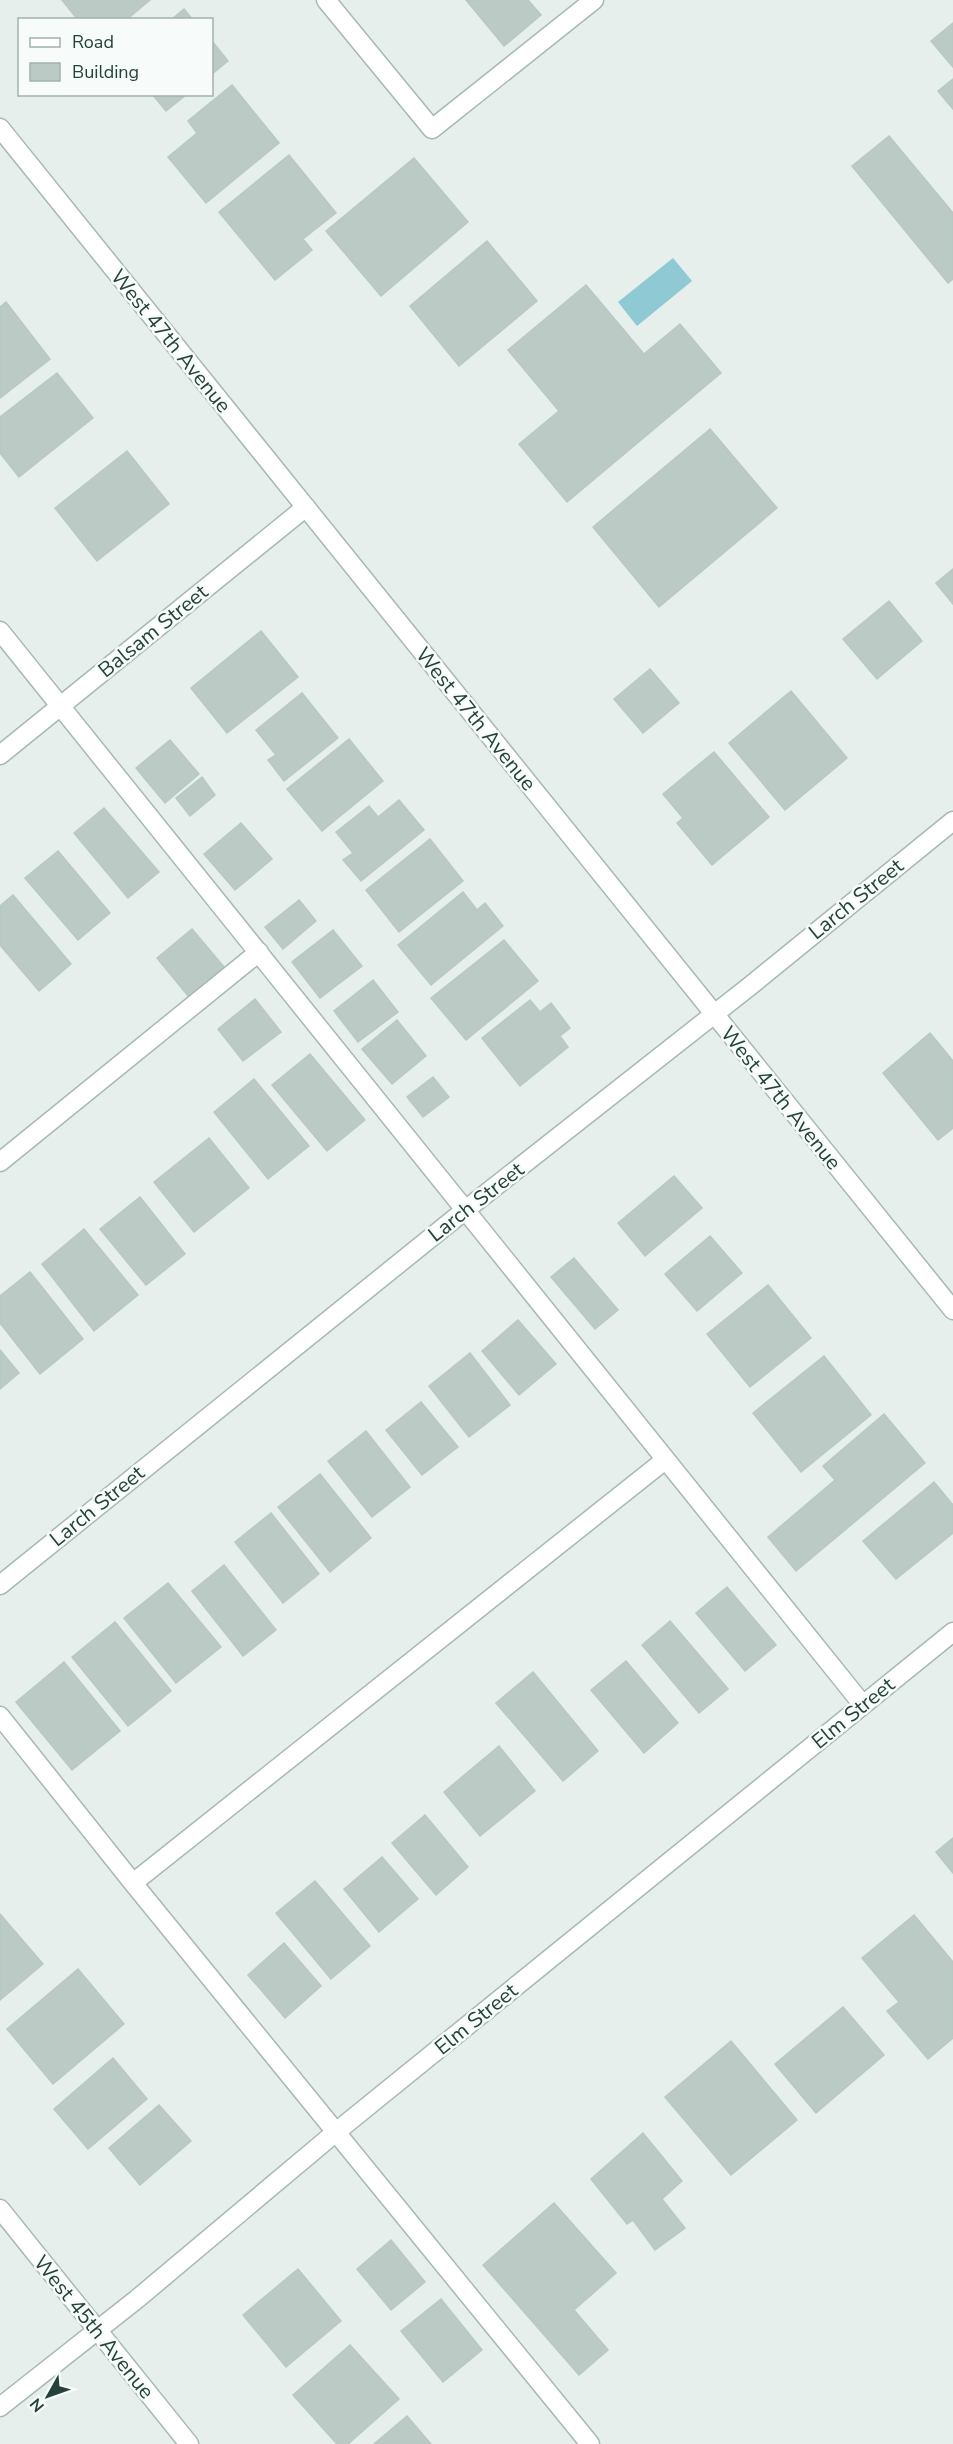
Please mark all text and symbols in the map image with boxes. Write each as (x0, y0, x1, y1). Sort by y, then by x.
legend (18, 18, 213, 96)
text: Road (72, 30, 114, 54)
text: Building (72, 60, 139, 84)
street label: West 47th Avenue (104, 263, 238, 419)
street label: Balsam Street (92, 578, 214, 684)
street label: West 47th Avenue (409, 641, 543, 797)
street label: Larch Street (803, 852, 910, 946)
street label: West 47th Avenue (714, 1020, 848, 1176)
street label: Larch Street (422, 1155, 530, 1248)
street label: Larch Street (44, 1459, 151, 1553)
street label: Elm Street (806, 1671, 901, 1755)
street label: Elm Street (429, 1977, 524, 2061)
street label: West 45th Avenue (27, 2249, 161, 2405)
north arrow (18, 2366, 78, 2426)
text: N (25, 2393, 50, 2417)

